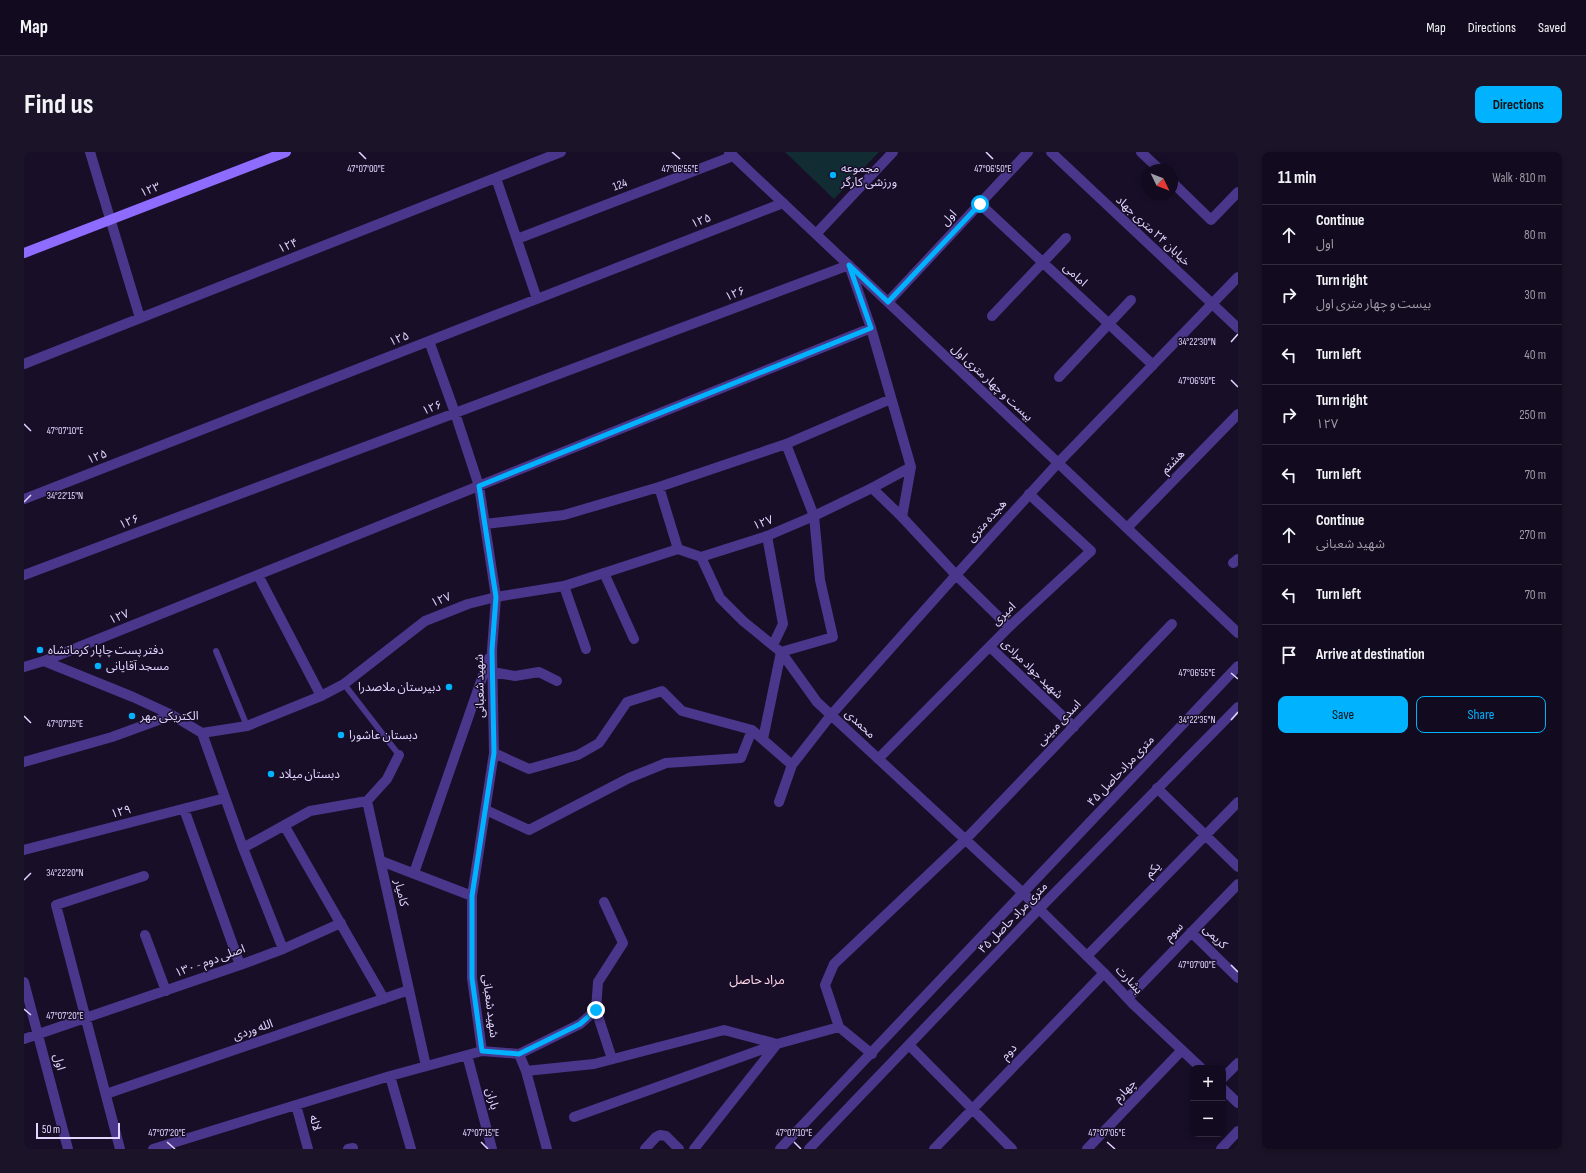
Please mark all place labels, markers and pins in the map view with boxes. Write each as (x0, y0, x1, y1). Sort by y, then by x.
place label: مجموعه ورزشی کارگر (840, 161, 897, 190)
marker: مجموعه ورزشی کارگر (828, 170, 838, 180)
place label: دفتر پست چاپار کرمانشاه (48, 643, 164, 658)
marker: دفتر پست چاپار کرمانشاه (35, 645, 45, 655)
place label: مسجد آقایانی (106, 659, 169, 674)
marker: مسجد آقایانی (93, 661, 103, 671)
place label: دبیرستان ملاصدرا (358, 680, 441, 695)
marker: دبیرستان ملاصدرا (444, 682, 454, 692)
place label: الکتریکی مهر (139, 709, 199, 724)
marker: الکتریکی مهر (127, 711, 137, 721)
place label: دبستان عاشورا (349, 728, 418, 743)
marker: دبستان عاشورا (336, 730, 346, 740)
place label: دبستان میلاد (279, 767, 340, 782)
marker: دبستان میلاد (266, 769, 276, 779)

